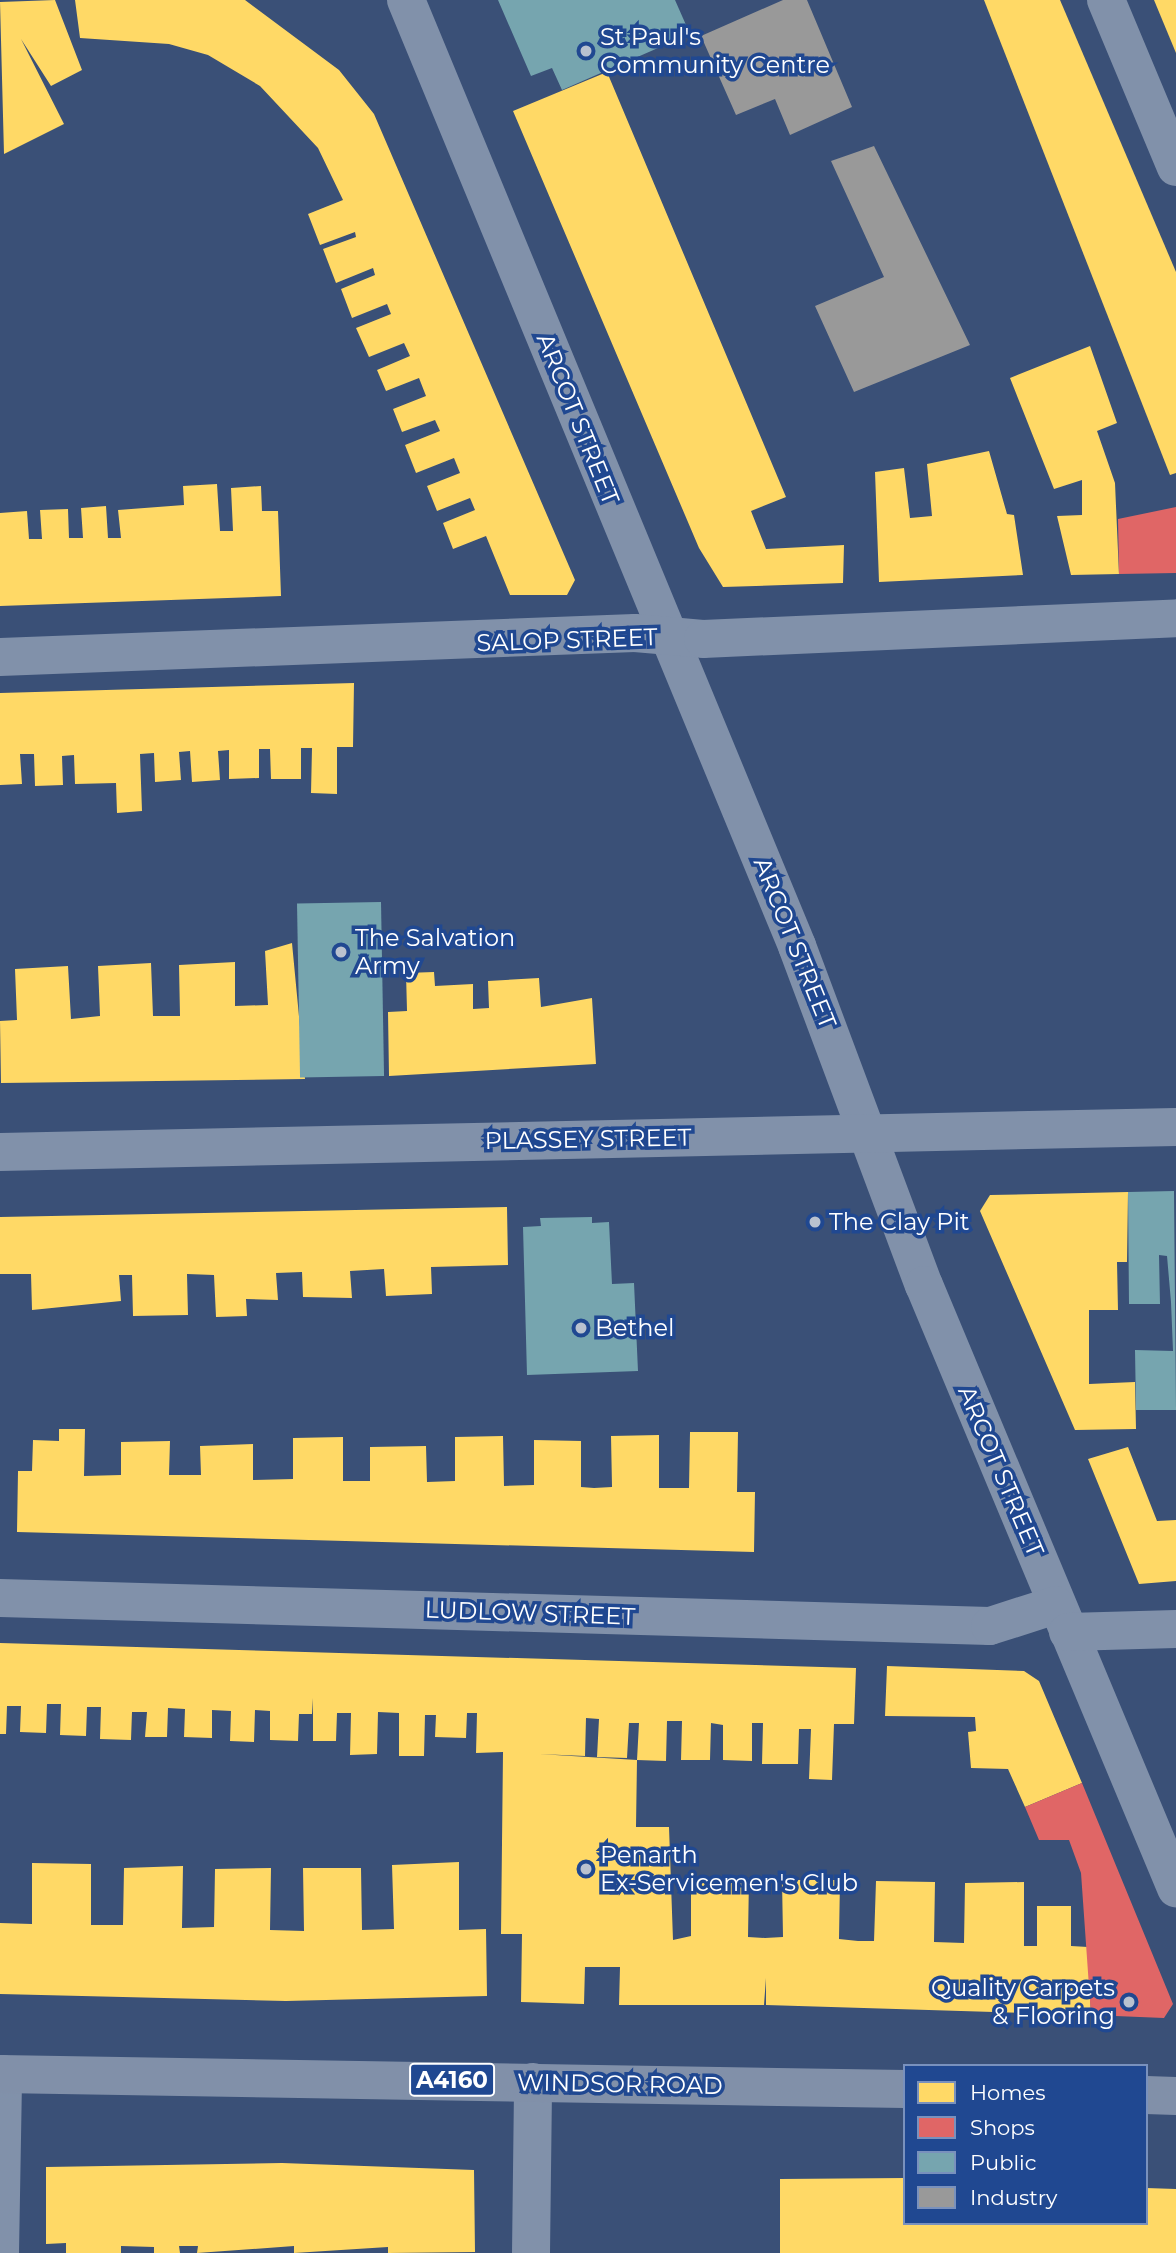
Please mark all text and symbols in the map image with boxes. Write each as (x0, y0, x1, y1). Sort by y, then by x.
place label: St Paul's Community Centre (600, 23, 830, 79)
marker: St Paul's Community Centre (578, 43, 594, 59)
street label: ARCOT STREET (531, 329, 625, 509)
street label: SALOP STREET (476, 622, 658, 658)
street label: ARCOT STREET (748, 853, 842, 1033)
place label: The Salvation Army (355, 924, 515, 980)
marker: The Salvation Army (333, 944, 349, 960)
street label: PLASSEY STREET (484, 1123, 692, 1155)
place label: The Clay Pit (829, 1208, 969, 1236)
marker: The Clay Pit (807, 1214, 823, 1230)
place label: Bethel (595, 1314, 675, 1342)
marker: Bethel (573, 1320, 589, 1336)
street label: ARCOT STREET (952, 1382, 1050, 1560)
street label: LUDLOW STREET (424, 1595, 636, 1631)
place label: Penarth Ex-Servicemen's Club (600, 1841, 858, 1897)
marker: Penarth Ex-Servicemen's Club (578, 1861, 594, 1877)
place label: Quality Carpets & Flooring (931, 1974, 1115, 2030)
marker: Quality Carpets & Flooring (1121, 1994, 1137, 2010)
road number: A4160 (408, 2060, 496, 2100)
legend (903, 2064, 1148, 2225)
street label: WINDSOR ROAD (517, 2068, 723, 2100)
text: Homes (970, 2080, 1045, 2105)
text: Shops (970, 2115, 1035, 2140)
text: Public (970, 2150, 1037, 2175)
text: Industry (970, 2185, 1057, 2210)

